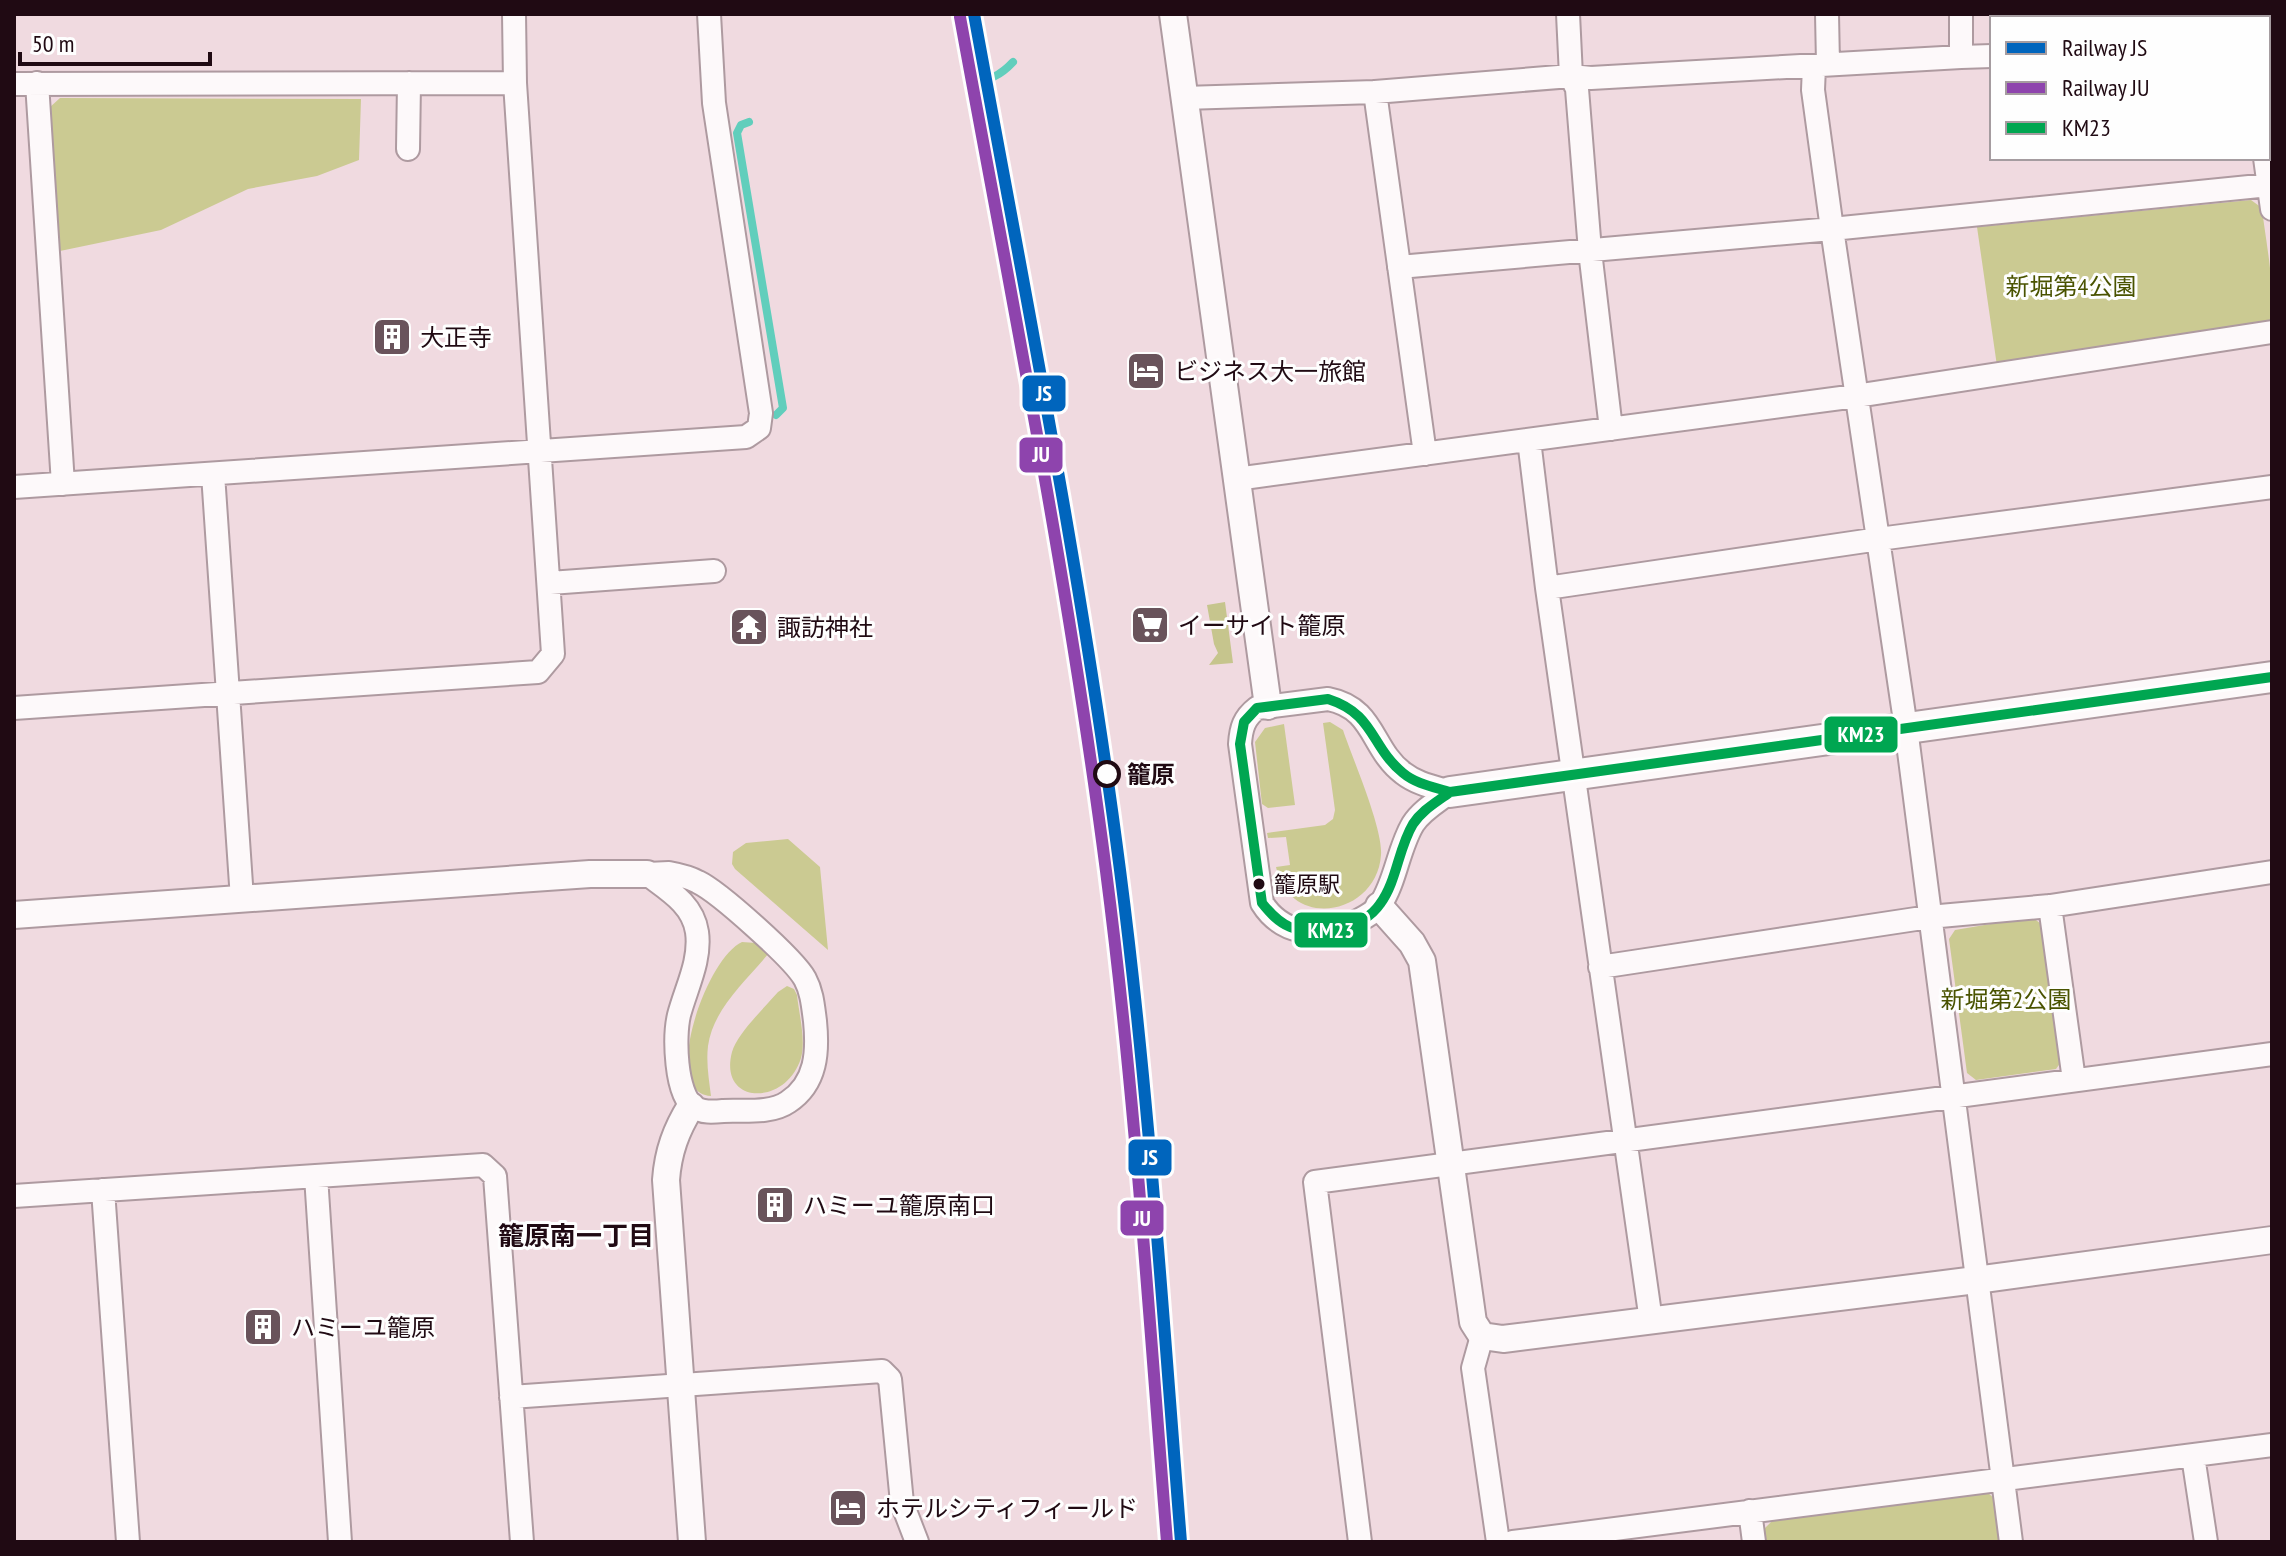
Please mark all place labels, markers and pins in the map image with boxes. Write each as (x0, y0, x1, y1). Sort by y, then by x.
building icon: 大正寺 (371, 316, 413, 358)
place label: 大正寺 (420, 322, 492, 353)
hotel icon: ビジネス大一旅館 (1125, 350, 1167, 392)
place label: ビジネス大一旅館 (1174, 356, 1366, 387)
supermarket icon: イーサイト籠原 (1129, 604, 1171, 646)
temple icon: 諏訪神社 (728, 606, 770, 648)
place label: イーサイト籠原 (1178, 610, 1346, 641)
place label: 諏訪神社 (777, 612, 873, 643)
place label: 籠原 (1127, 759, 1175, 790)
marker: 籠原 (1094, 761, 1120, 787)
place label: 籠原駅 (1274, 870, 1340, 898)
marker: 籠原駅 (1251, 876, 1267, 892)
building icon: ハミーユ籠原南口 (754, 1184, 796, 1226)
place label: ハミーユ籠原南口 (803, 1190, 995, 1221)
building icon: ハミーユ籠原 (242, 1306, 284, 1348)
place label: ハミーユ籠原 (291, 1312, 435, 1343)
hotel icon: ホテルシティフィールド (827, 1487, 869, 1529)
place label: ホテルシティフィールド (876, 1493, 1138, 1524)

